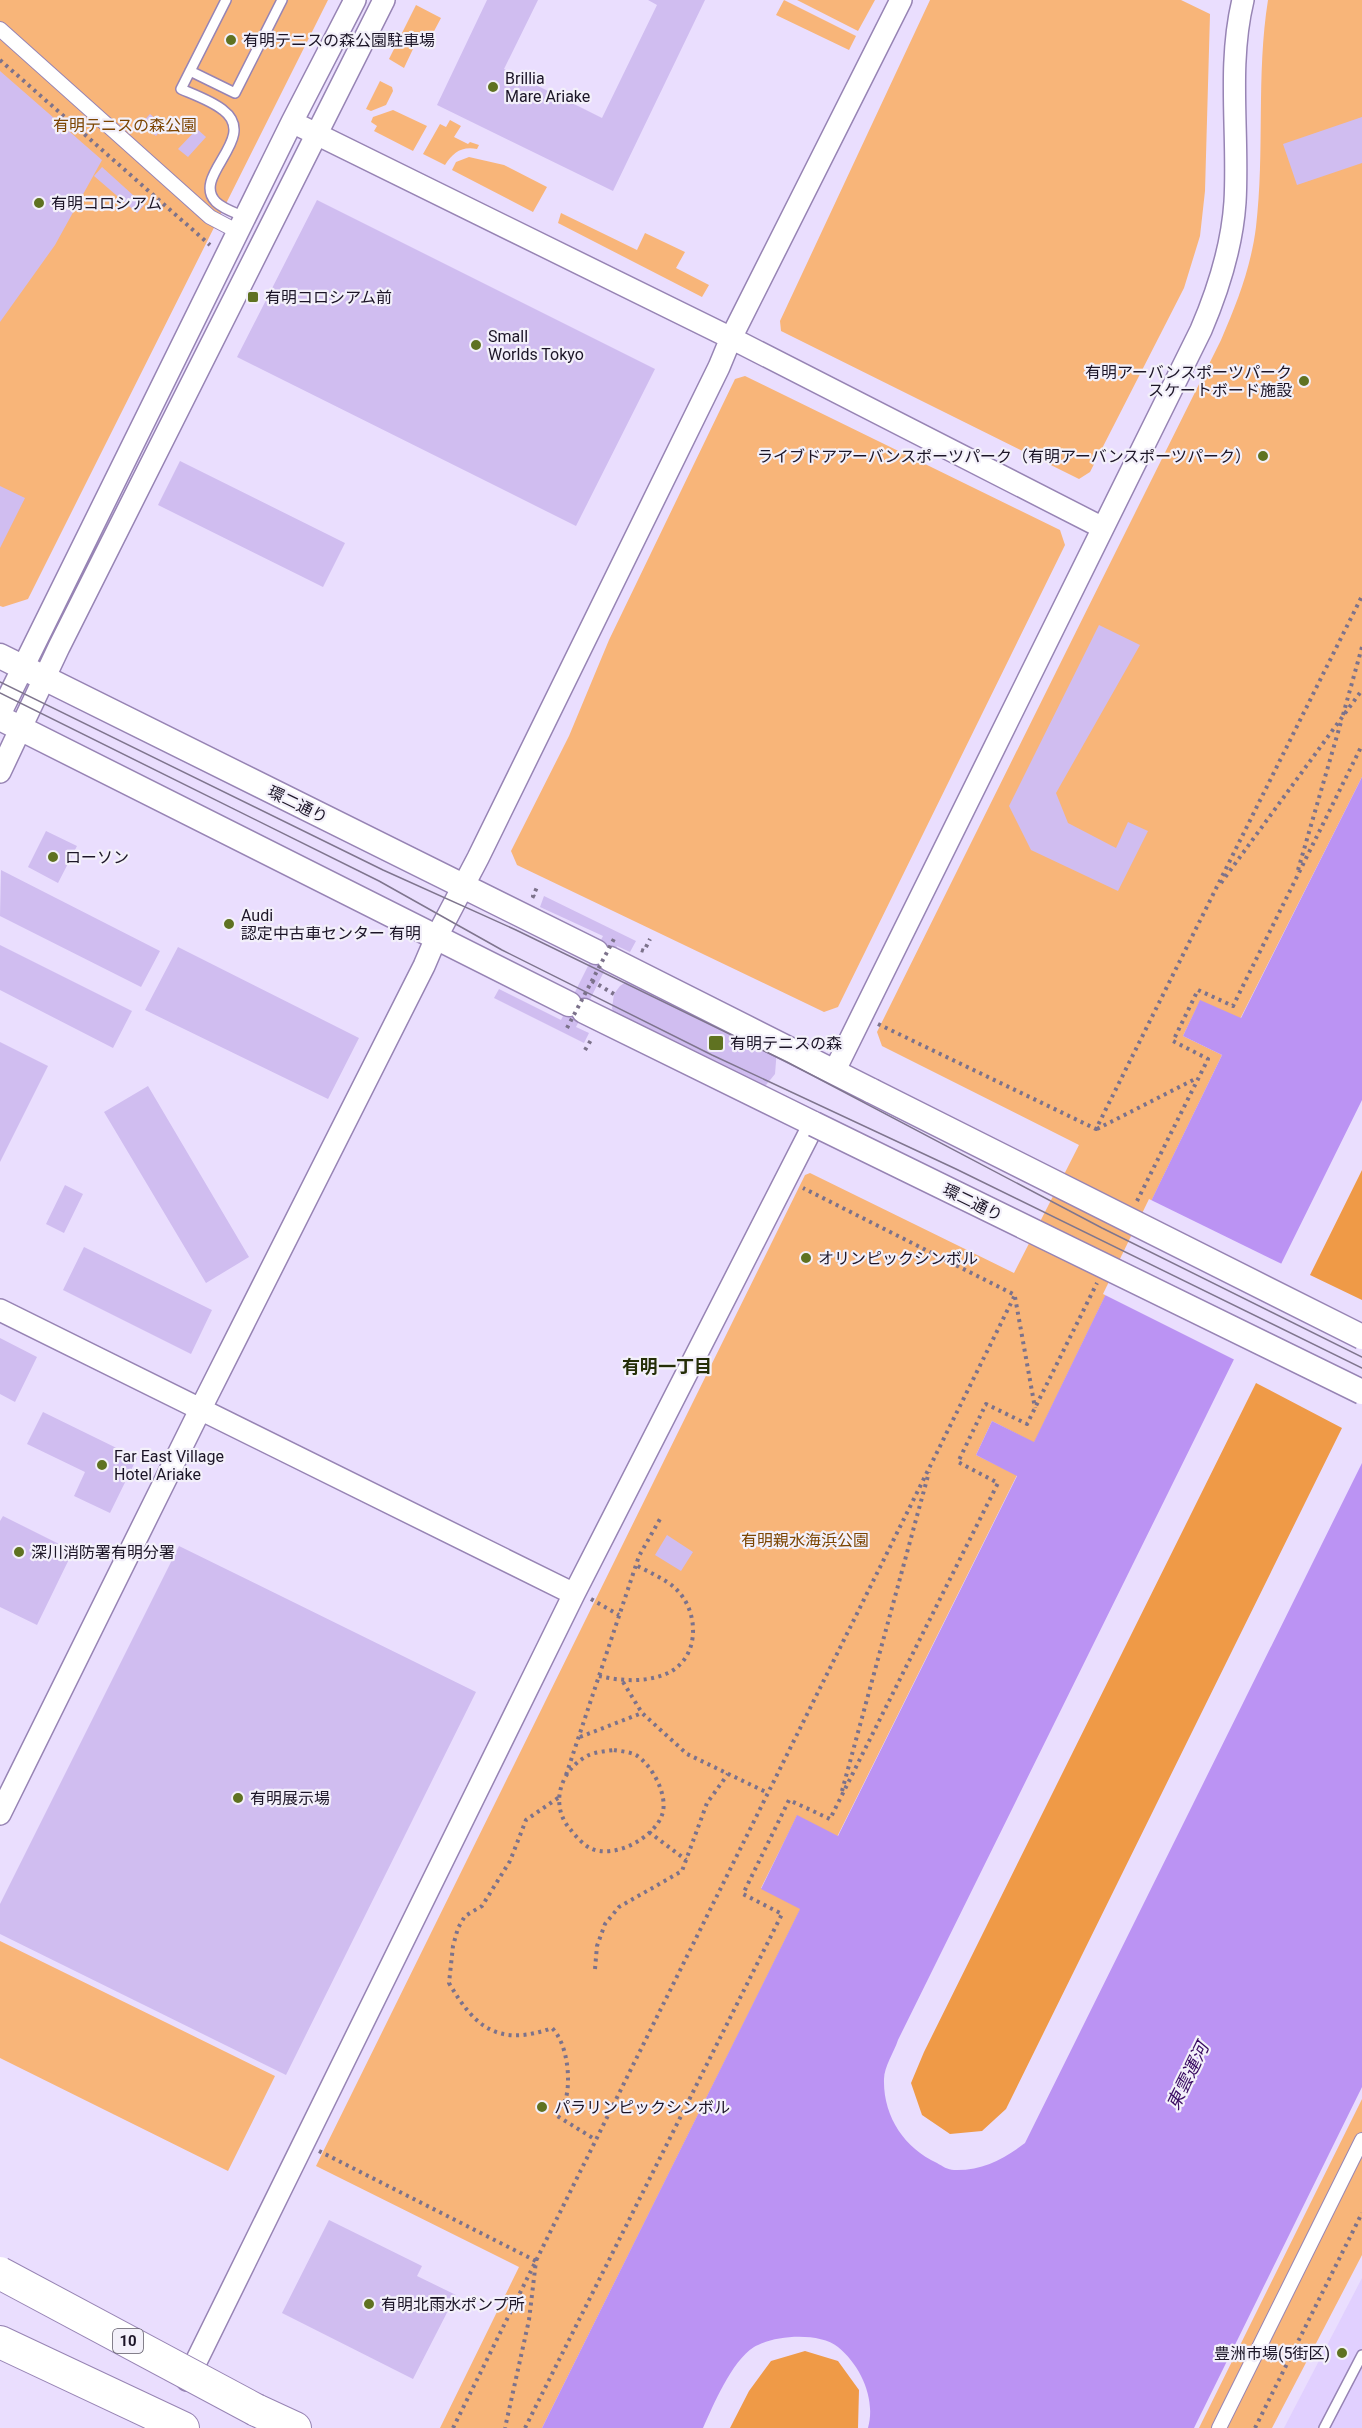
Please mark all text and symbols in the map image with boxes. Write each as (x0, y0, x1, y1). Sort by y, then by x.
place label: 有明テニスの森公園駐車場 (243, 31, 435, 50)
marker: 有明テニスの森公園駐車場 (224, 33, 238, 47)
place label: Brillia Mare Ariake (505, 69, 590, 106)
marker: Brillia Mare Ariake (486, 80, 500, 94)
park label: 有明テニスの森公園 (53, 116, 197, 135)
place label: 有明コロシアム (51, 194, 162, 213)
marker: 有明コロシアム (32, 196, 46, 210)
place label: 有明コロシアム前 (265, 288, 392, 307)
marker: 有明コロシアム前 (246, 290, 260, 304)
place label: Small Worlds Tokyo (488, 327, 584, 364)
marker: Small Worlds Tokyo (469, 338, 483, 352)
place label: 有明アーバンスポーツパーク スケートボード施設 (1085, 363, 1292, 400)
marker: 有明アーバンスポーツパーク スケートボード施設 (1297, 374, 1311, 388)
place label: ライブドアアーバンスポーツパーク（有明アーバンスポーツパーク） (757, 447, 1251, 466)
marker: ライブドアアーバンスポーツパーク（有明アーバンスポーツパーク） (1256, 449, 1270, 463)
street label: 環二通り (265, 782, 331, 827)
place label: ローソン (65, 848, 129, 867)
marker: ローソン (46, 850, 60, 864)
place label: Audi 認定中古車センター 有明 (241, 906, 421, 943)
marker: Audi 認定中古車センター 有明 (222, 917, 236, 931)
marker: 有明テニスの森 (707, 1034, 725, 1052)
place label: 有明テニスの森 (730, 1034, 842, 1053)
street label: 環二通り (940, 1180, 1006, 1225)
place label: オリンピックシンボル (818, 1249, 978, 1268)
marker: オリンピックシンボル (799, 1251, 813, 1265)
district label: 有明一丁目 (622, 1356, 712, 1377)
place label: Far East Village Hotel Ariake (114, 1447, 224, 1484)
marker: Far East Village Hotel Ariake (95, 1458, 109, 1472)
park label: 有明親水海浜公園 (741, 1531, 869, 1550)
place label: 深川消防署有明分署 (31, 1543, 175, 1562)
marker: 深川消防署有明分署 (12, 1545, 26, 1559)
place label: 有明展示場 (250, 1789, 330, 1808)
marker: 有明展示場 (231, 1791, 245, 1805)
water label: 東雲運河 (1162, 2036, 1214, 2113)
place label: パラリンピックシンボル (554, 2098, 730, 2117)
marker: パラリンピックシンボル (535, 2100, 549, 2114)
place label: 有明北雨水ポンプ所 (381, 2295, 525, 2314)
marker: 有明北雨水ポンプ所 (362, 2297, 376, 2311)
road number: 10 (113, 2329, 143, 2353)
place label: 豊洲市場(5街区) (1214, 2344, 1330, 2363)
marker: 豊洲市場(5街区) (1335, 2346, 1349, 2360)

